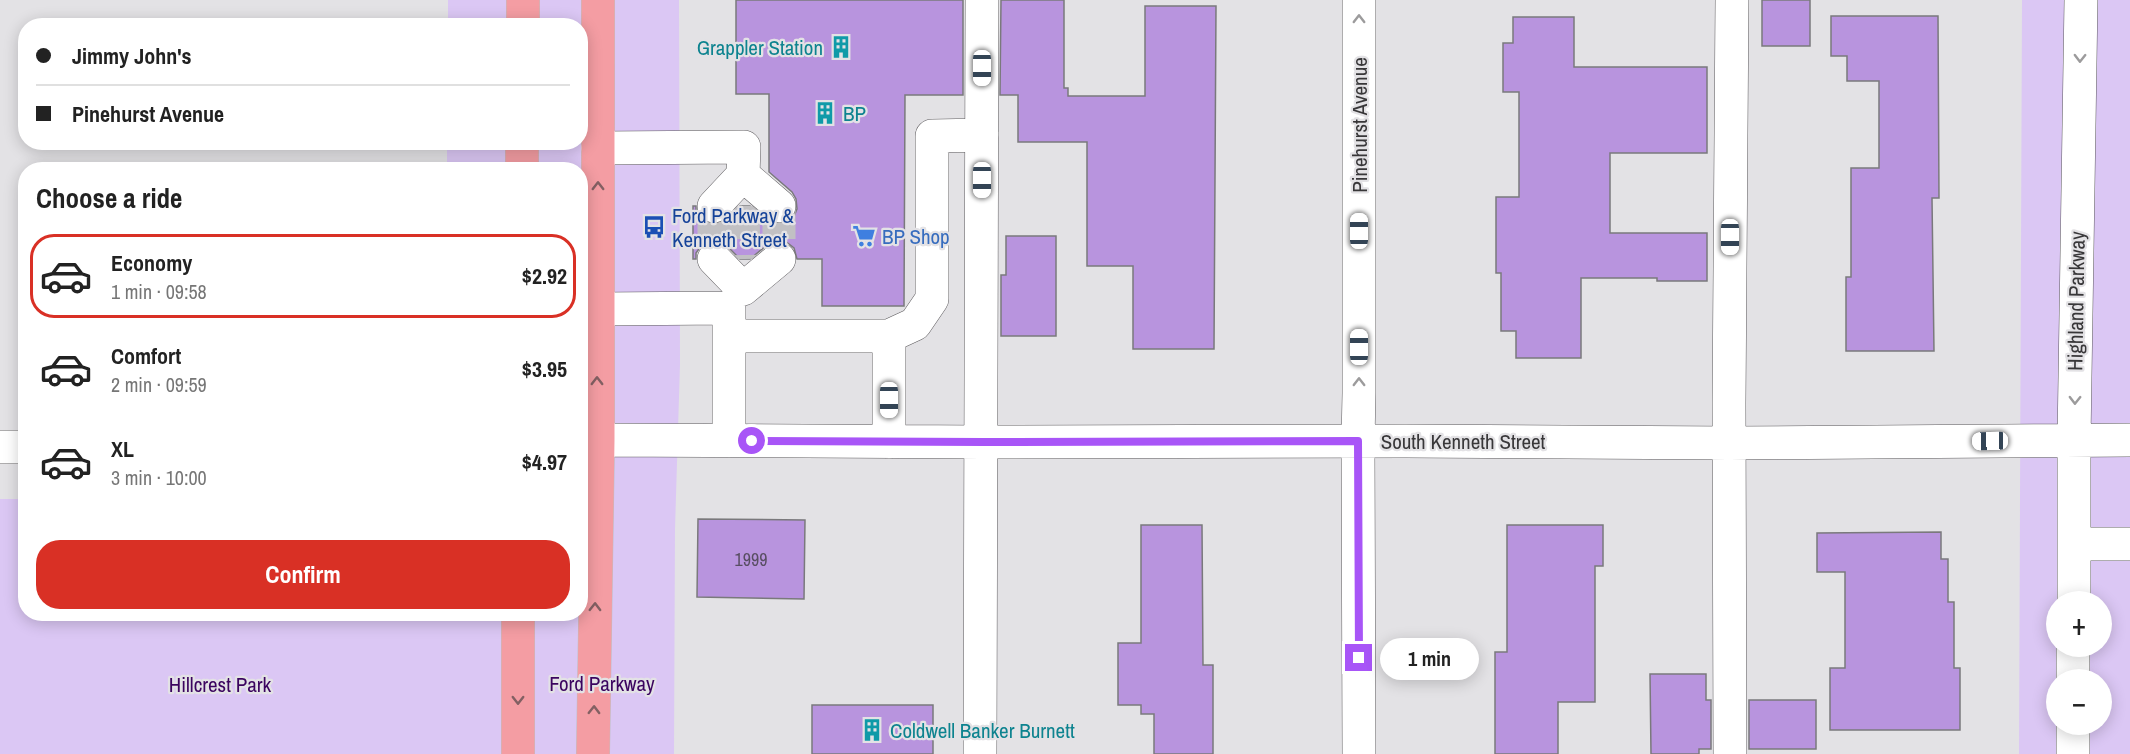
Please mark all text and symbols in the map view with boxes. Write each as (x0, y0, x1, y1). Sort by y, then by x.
one-way arrow (1353, 15, 1365, 24)
place label: Grappler Station (697, 33, 823, 62)
building icon: Grappler Station (828, 34, 854, 60)
text: Jimmy John's (72, 41, 192, 71)
car (973, 50, 991, 86)
one-way arrow (2074, 54, 2086, 63)
street label: Pinehurst Avenue (1345, 57, 1374, 193)
text: Pinehurst Avenue (72, 99, 224, 129)
place label: BP (843, 99, 866, 128)
building icon: BP (812, 100, 838, 126)
car (973, 162, 991, 198)
text: Choose a ride (36, 180, 182, 216)
one-way arrow (592, 182, 604, 191)
place label: Ford Parkway & Kenneth Street (672, 201, 794, 254)
car (1350, 213, 1368, 249)
bus stop icon: Ford Parkway & Kenneth Street (641, 214, 667, 240)
car (1721, 219, 1739, 255)
place label: BP Shop (882, 222, 950, 251)
supermarket icon: BP Shop (851, 223, 877, 249)
street label: Highland Parkway (2060, 231, 2092, 371)
text: Economy (111, 248, 192, 278)
icon: car (39, 249, 93, 303)
text: $2.92 (522, 261, 567, 291)
text: 1 min · 09:58 (111, 278, 207, 305)
car (1350, 329, 1368, 365)
text: Comfort (111, 341, 181, 371)
icon: car (39, 342, 93, 396)
text: $3.95 (522, 354, 567, 384)
text: 2 min · 09:59 (111, 371, 207, 398)
one-way arrow (591, 377, 603, 386)
one-way arrow (1353, 378, 1365, 387)
car (880, 382, 898, 418)
one-way arrow (2068, 396, 2081, 405)
route start (738, 427, 765, 454)
street label: South Kenneth Street (1381, 427, 1546, 456)
car (1972, 432, 2008, 450)
text: XL (111, 434, 134, 464)
icon: car (39, 435, 93, 489)
text: $4.97 (522, 447, 567, 477)
text: 3 min · 10:00 (111, 464, 207, 491)
button: Confirm (36, 540, 570, 609)
house number: 1999 (735, 547, 767, 572)
map controls (2046, 591, 2112, 735)
button: + (2046, 591, 2112, 657)
one-way arrow (589, 602, 602, 611)
callout: 1 min (1380, 637, 1479, 679)
route end (1345, 644, 1372, 671)
text: 1 min (1408, 645, 1451, 672)
park label: Ford Parkway (549, 669, 655, 698)
button: − (2046, 669, 2112, 735)
park label: Hillcrest Park (169, 670, 272, 699)
one-way arrow (512, 695, 524, 704)
one-way arrow (587, 705, 600, 714)
place label: Coldwell Banker Burnett (890, 716, 1075, 745)
building icon: Coldwell Banker Burnett (859, 717, 885, 743)

